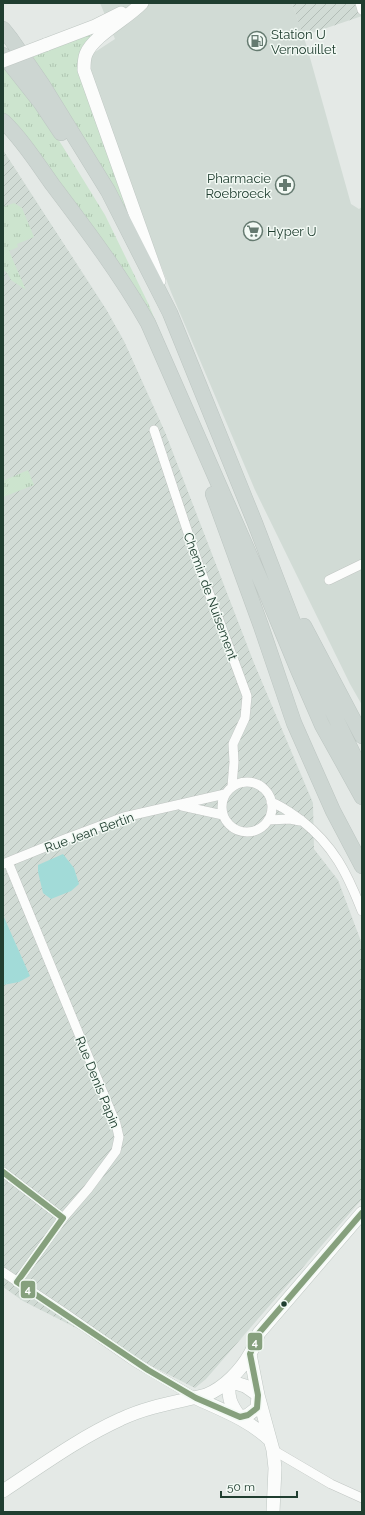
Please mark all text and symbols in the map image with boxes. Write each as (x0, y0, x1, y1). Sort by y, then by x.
place label: Station U Vernouillet (271, 27, 337, 57)
fuel station icon: Station U Vernouillet (246, 30, 268, 52)
place label: Pharmacie Roebroeck (206, 171, 271, 201)
pharmacy icon: Pharmacie Roebroeck (274, 174, 296, 196)
supermarket icon: Hyper U (242, 220, 264, 242)
place label: Hyper U (267, 224, 317, 239)
street label: Chemin de Nuisement (180, 530, 241, 663)
street label: Rue Jean Bertin (42, 809, 136, 856)
street label: Rue Denis Papin (72, 1034, 123, 1130)
line badge: 4 (20, 1280, 36, 1299)
text: 4 (25, 1283, 31, 1296)
unlabelled marker (279, 1299, 289, 1309)
line badge: 4 (247, 1332, 263, 1351)
text: 4 (252, 1336, 258, 1349)
scale bar (221, 1473, 297, 1499)
text: 50 m (227, 1480, 255, 1494)

